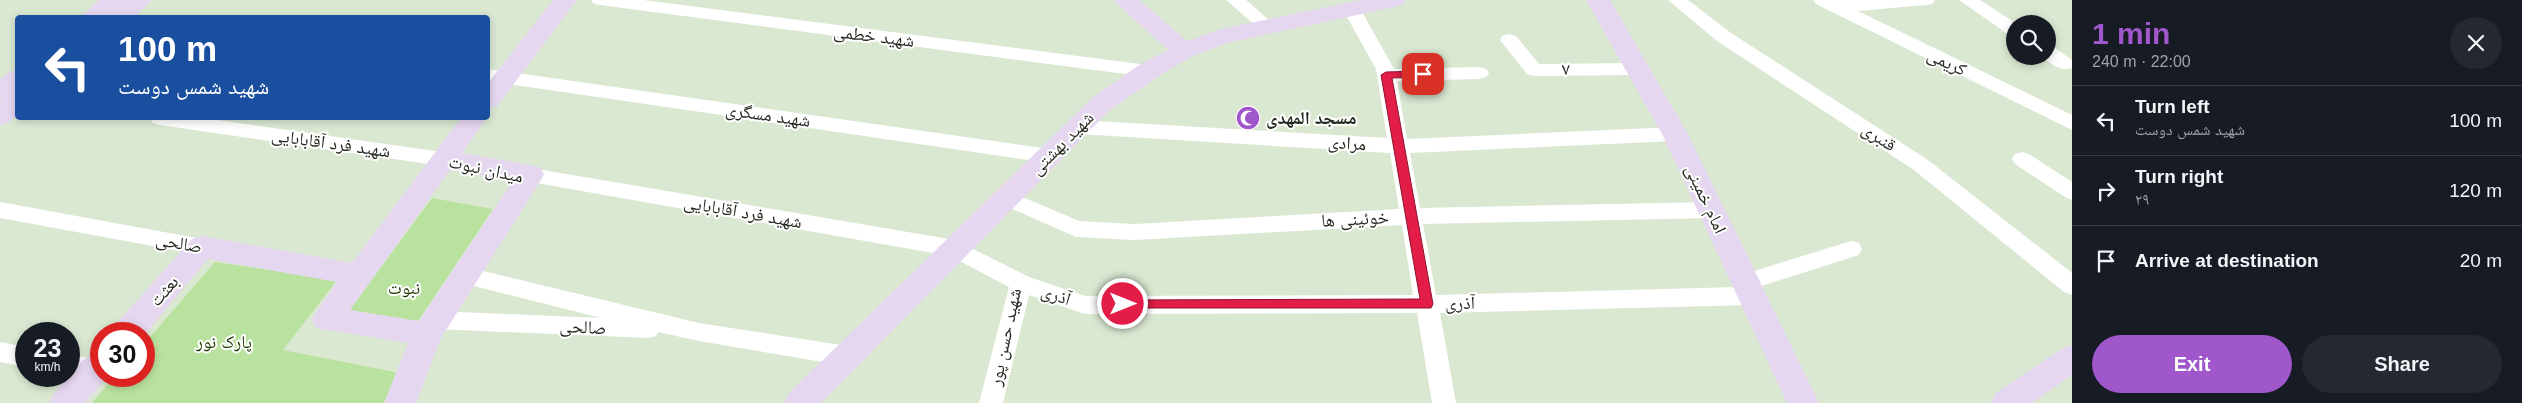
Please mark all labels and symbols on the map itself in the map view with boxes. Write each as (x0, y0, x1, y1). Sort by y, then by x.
street label: شهید خطمی (832, 21, 916, 52)
street label: کریمی (1924, 44, 1970, 81)
pin (1402, 53, 1444, 95)
street label: ۷ (1562, 59, 1570, 79)
street label: شهید مسگری (724, 99, 812, 132)
mosque icon: مسجد المهدی (1235, 105, 1261, 131)
street label: شهید بهشتی (1026, 107, 1099, 180)
place label: مسجد المهدی (1266, 108, 1356, 129)
street label: قنبری (1858, 119, 1900, 156)
street label: شهید فرد آقابابایی (270, 125, 392, 162)
street label: مرادی (1327, 132, 1367, 155)
street label: میدان نبوت (447, 151, 525, 188)
street label: امام خمینی (1680, 161, 1731, 238)
street label: شهید فرد آقابابایی (682, 192, 804, 233)
street label: خوئینی ها (1321, 207, 1389, 232)
street label: صالحی (154, 229, 204, 258)
street label: بعثت (145, 272, 183, 311)
position arrow (1096, 277, 1148, 329)
park label: نبوت (388, 278, 420, 299)
street label: آذری (1038, 281, 1074, 310)
street label: شهید حسن پور (985, 286, 1026, 389)
street label: آذری (1445, 293, 1476, 314)
street label: صالحی (559, 316, 607, 339)
speed limit sign: 30 (90, 322, 155, 387)
park label: پارک نور (195, 332, 252, 353)

